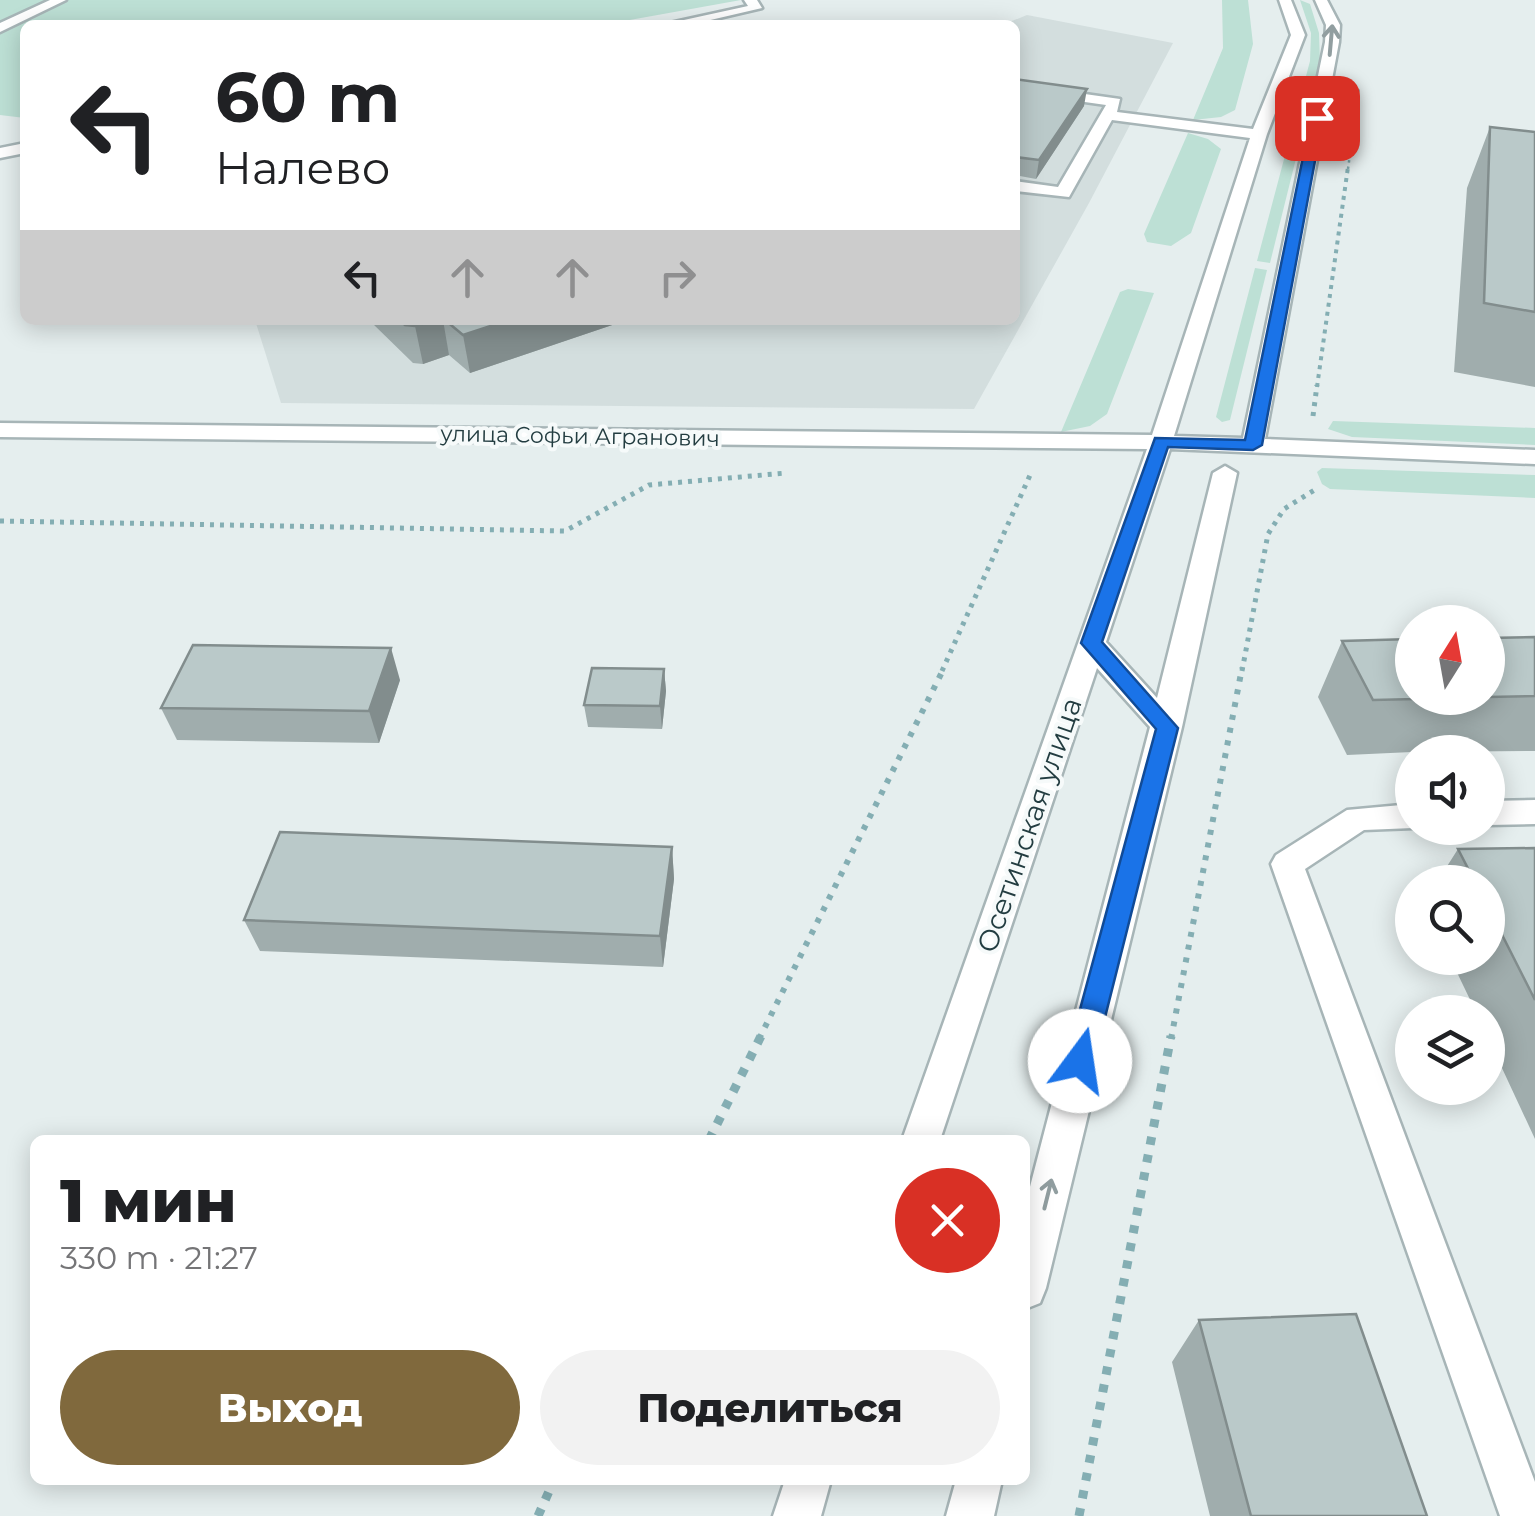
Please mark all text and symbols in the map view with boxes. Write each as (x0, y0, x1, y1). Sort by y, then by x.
one-way arrow (1321, 24, 1340, 57)
text: 60 m (215, 54, 400, 140)
icon: left (50, 60, 180, 190)
pin (1275, 76, 1360, 161)
icon: arrive (1290, 91, 1345, 146)
text: Налево (215, 140, 390, 195)
icon: left (335, 250, 390, 305)
icon: ahead (440, 250, 495, 305)
icon: ahead (545, 250, 600, 305)
icon: right (650, 250, 705, 305)
street label: улица Софьи Агранович (439, 420, 720, 452)
north arrow (1395, 605, 1505, 715)
map controls (1395, 605, 1505, 1105)
street label: Осетинская улица (969, 693, 1089, 957)
button: sound (1395, 735, 1505, 845)
button: search (1395, 865, 1505, 975)
button: layers (1395, 995, 1505, 1105)
position arrow (1028, 1009, 1132, 1113)
text: 1 мин (60, 1164, 237, 1237)
button: close (895, 1168, 1000, 1273)
one-way arrow (1040, 1179, 1058, 1211)
text: 330 m · 21:27 (60, 1238, 258, 1277)
button: Выход (60, 1350, 520, 1465)
button: Поделиться (540, 1350, 1000, 1465)

